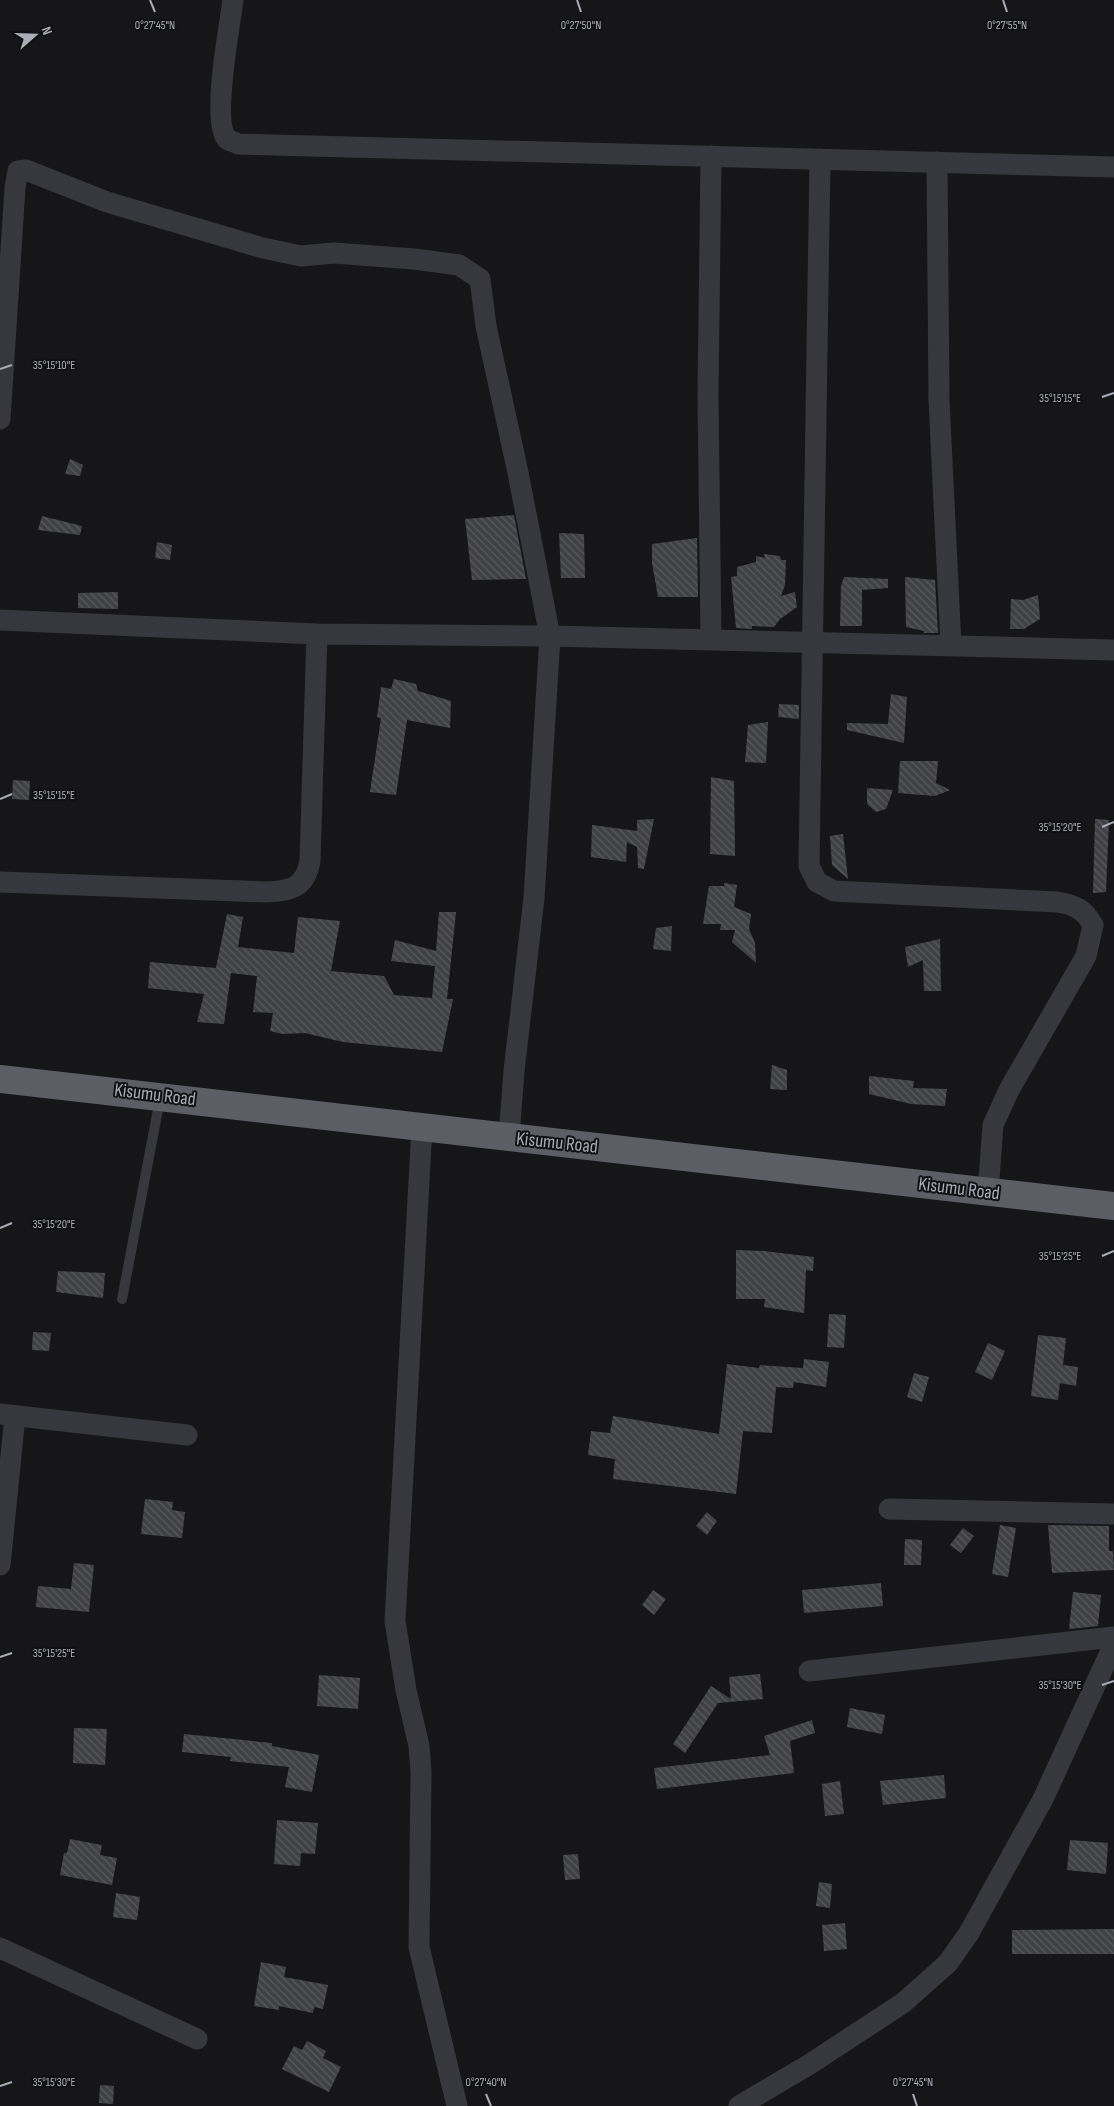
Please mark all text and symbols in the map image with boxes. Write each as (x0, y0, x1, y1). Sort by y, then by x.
north arrow (10, 10, 60, 60)
text: 0°27'45"N (135, 18, 175, 33)
text: 0°27'50"N (561, 18, 601, 33)
text: 0°27'55"N (987, 18, 1027, 33)
text: N (37, 24, 56, 37)
text: 35°15'10"E (33, 358, 75, 373)
text: 35°15'15"E (1039, 391, 1081, 406)
text: 35°15'15"E (33, 788, 75, 803)
text: 35°15'20"E (1038, 820, 1082, 835)
street label: Kisumu Road (113, 1079, 197, 1111)
street label: Kisumu Road (515, 1127, 599, 1159)
street label: Kisumu Road (917, 1173, 1001, 1205)
text: 35°15'20"E (32, 1217, 76, 1232)
text: 35°15'25"E (1039, 1249, 1081, 1264)
text: 35°15'25"E (33, 1646, 75, 1661)
text: 35°15'30"E (1038, 1678, 1082, 1693)
text: 35°15'30"E (32, 2075, 76, 2090)
text: 0°27'40"N (466, 2075, 506, 2090)
text: 0°27'45"N (893, 2075, 933, 2090)

